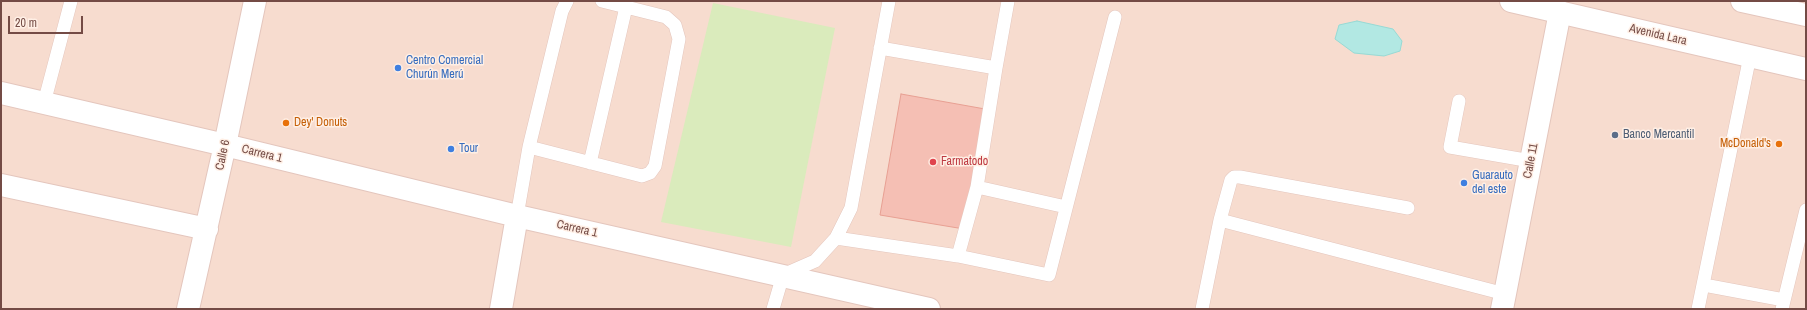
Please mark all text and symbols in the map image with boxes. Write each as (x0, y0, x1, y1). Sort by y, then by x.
scale bar (10, 8, 85, 34)
text: 20 m (15, 15, 37, 31)
street label: Avenida Lara (1628, 21, 1688, 49)
place label: Centro Comercial Churún Merú (406, 54, 483, 82)
marker: Centro Comercial Churún Merú (393, 63, 403, 73)
place label: Dey' Donuts (294, 116, 347, 130)
marker: Dey' Donuts (281, 118, 291, 128)
place label: Banco Mercantil (1623, 128, 1694, 142)
marker: Banco Mercantil (1610, 130, 1620, 140)
place label: McDonald's (1720, 137, 1771, 151)
street label: Calle 6 (213, 139, 233, 171)
marker: McDonald's (1774, 139, 1784, 149)
street label: Carrera 1 (240, 142, 284, 166)
place label: Tour (459, 142, 478, 156)
street label: Calle 11 (1521, 142, 1541, 180)
marker: Tour (446, 144, 456, 154)
place label: Farmatodo (941, 155, 988, 169)
marker: Farmatodo (928, 157, 938, 167)
place label: Guarauto del este (1472, 169, 1513, 197)
marker: Guarauto del este (1459, 178, 1469, 188)
street label: Carrera 1 (555, 217, 599, 241)

